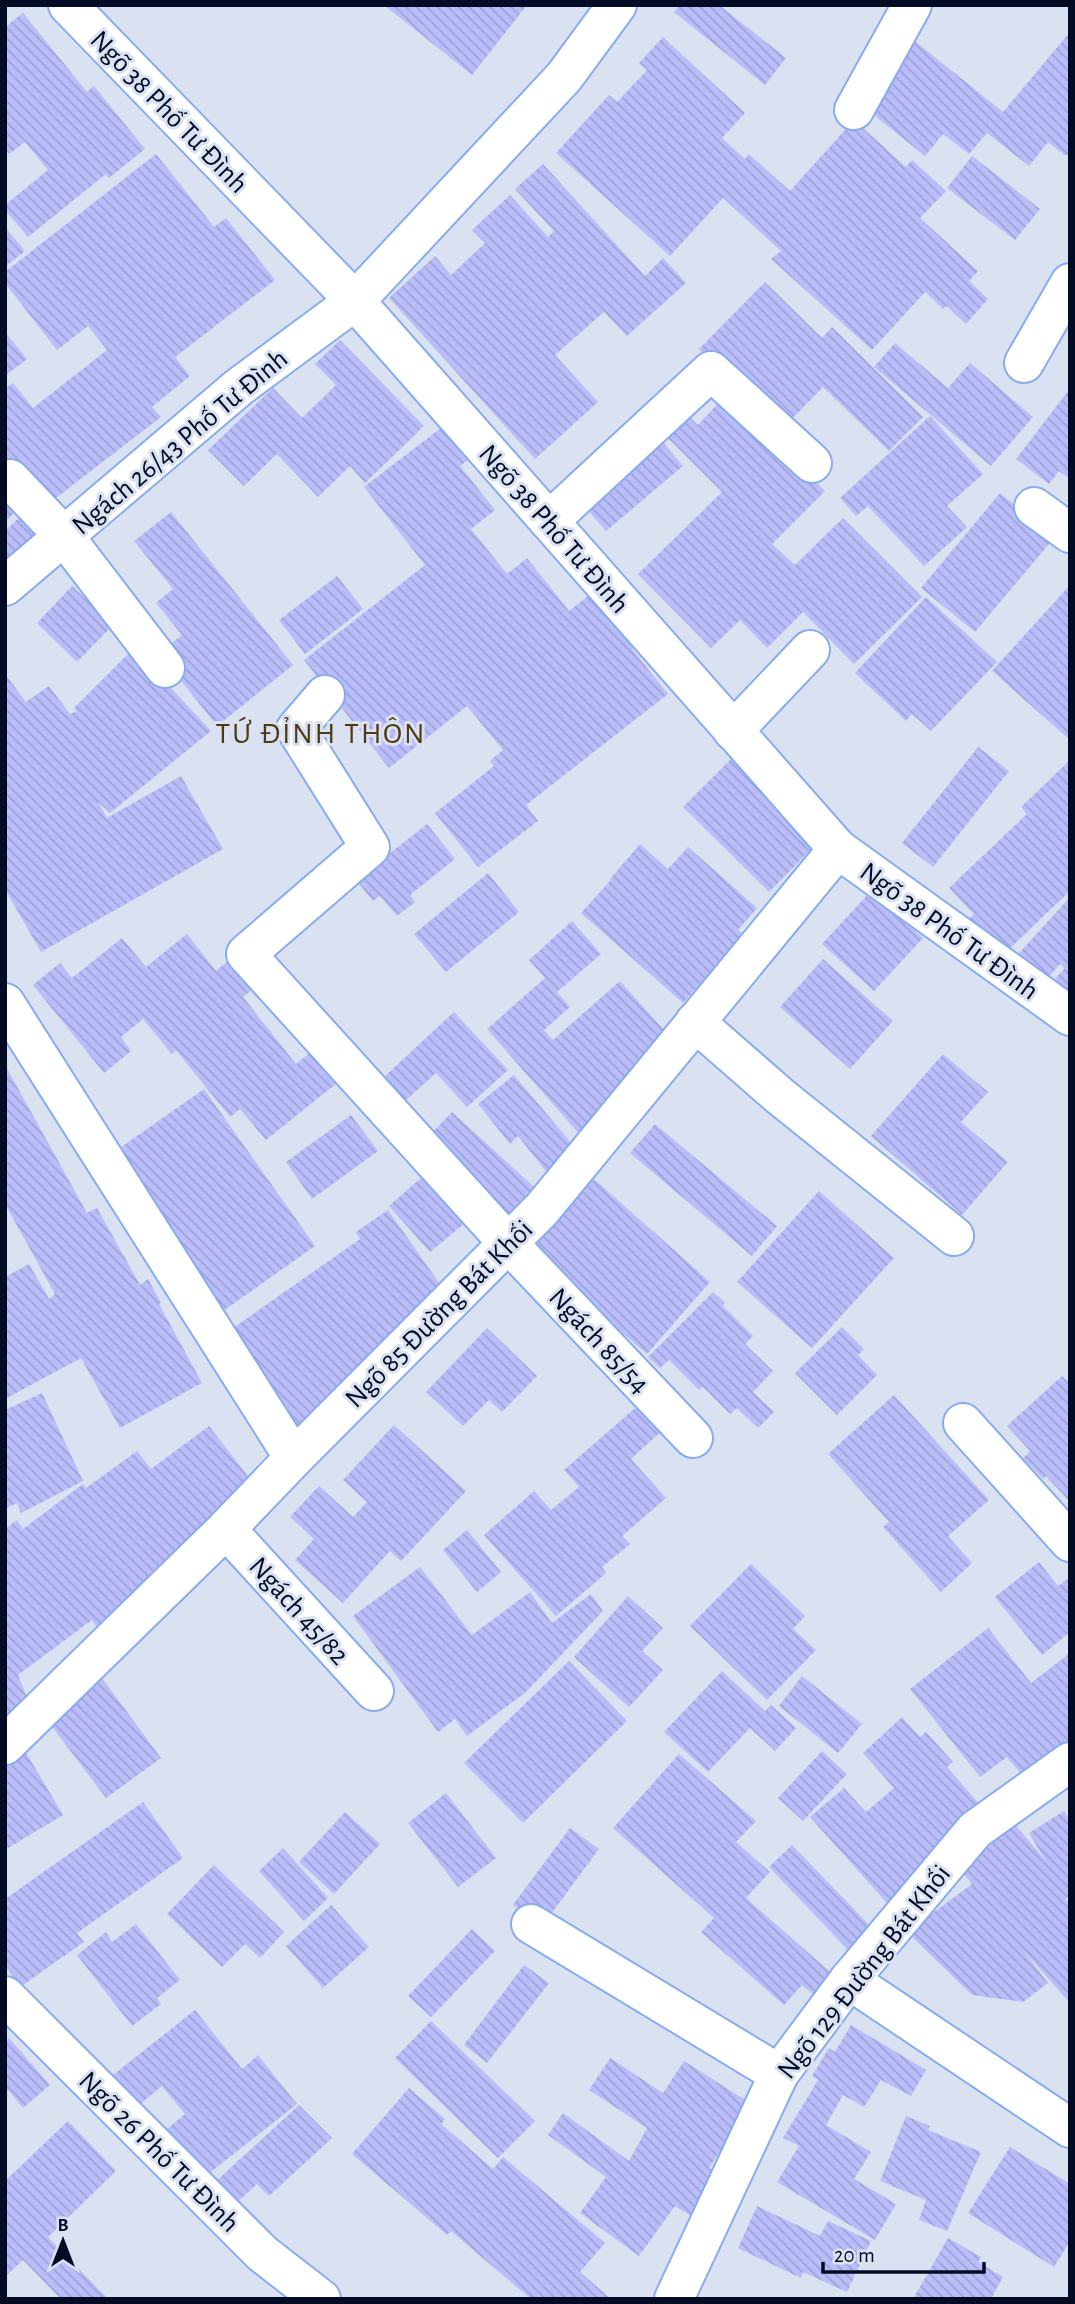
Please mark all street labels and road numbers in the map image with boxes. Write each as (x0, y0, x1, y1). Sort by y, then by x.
street label: Ngõ 38 Phố Tư Đình (84, 26, 253, 199)
street label: Ngách 26/43 Phố Tư Đình (67, 345, 293, 540)
street label: Ngõ 38 Phố Tư Đình (473, 440, 634, 619)
street label: Ngõ 38 Phố Tư Đình (854, 858, 1043, 1006)
street label: Ngõ 85 Đường Bát Khối (340, 1215, 538, 1413)
street label: Ngách 85/54 (543, 1283, 654, 1399)
street label: Ngách 45/82 (243, 1552, 354, 1670)
street label: Ngõ 129 Đường Bát Khối (773, 1860, 956, 2084)
street label: Ngõ 26 Phố Tư Đình (73, 2067, 244, 2238)

